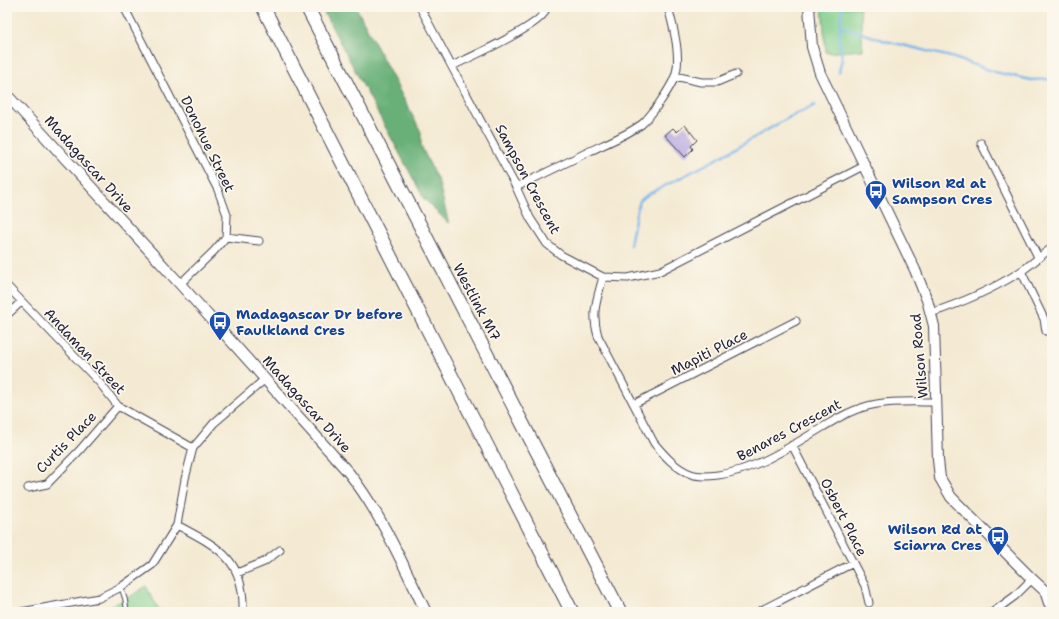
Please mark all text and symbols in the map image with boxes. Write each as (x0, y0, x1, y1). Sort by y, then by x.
street label: Donohue Street (177, 93, 239, 195)
street label: Madagascar Drive (41, 112, 137, 216)
street label: Sampson Crescent (491, 121, 565, 237)
place label: Wilson Rd at Sampson Cres (892, 174, 992, 208)
bus stop icon: Wilson Rd at Sampson Cres (863, 178, 889, 211)
street label: Westlink M7 (449, 260, 505, 344)
street label: Andaman Street (40, 304, 130, 398)
place label: Madagascar Dr before Faulkland Cres (236, 305, 403, 339)
bus stop icon: Madagascar Dr before Faulkland Cres (207, 309, 233, 342)
street label: Wilson Road (906, 313, 932, 399)
street label: Mapiti Place (668, 325, 751, 379)
street label: Madagascar Drive (259, 352, 355, 456)
street label: Benares Crescent (734, 395, 844, 465)
street label: Curtis Place (32, 407, 100, 477)
street label: Osbert Place (817, 475, 871, 559)
place label: Wilson Rd at Sciarra Cres (888, 520, 982, 554)
bus stop icon: Wilson Rd at Sciarra Cres (985, 524, 1011, 557)

